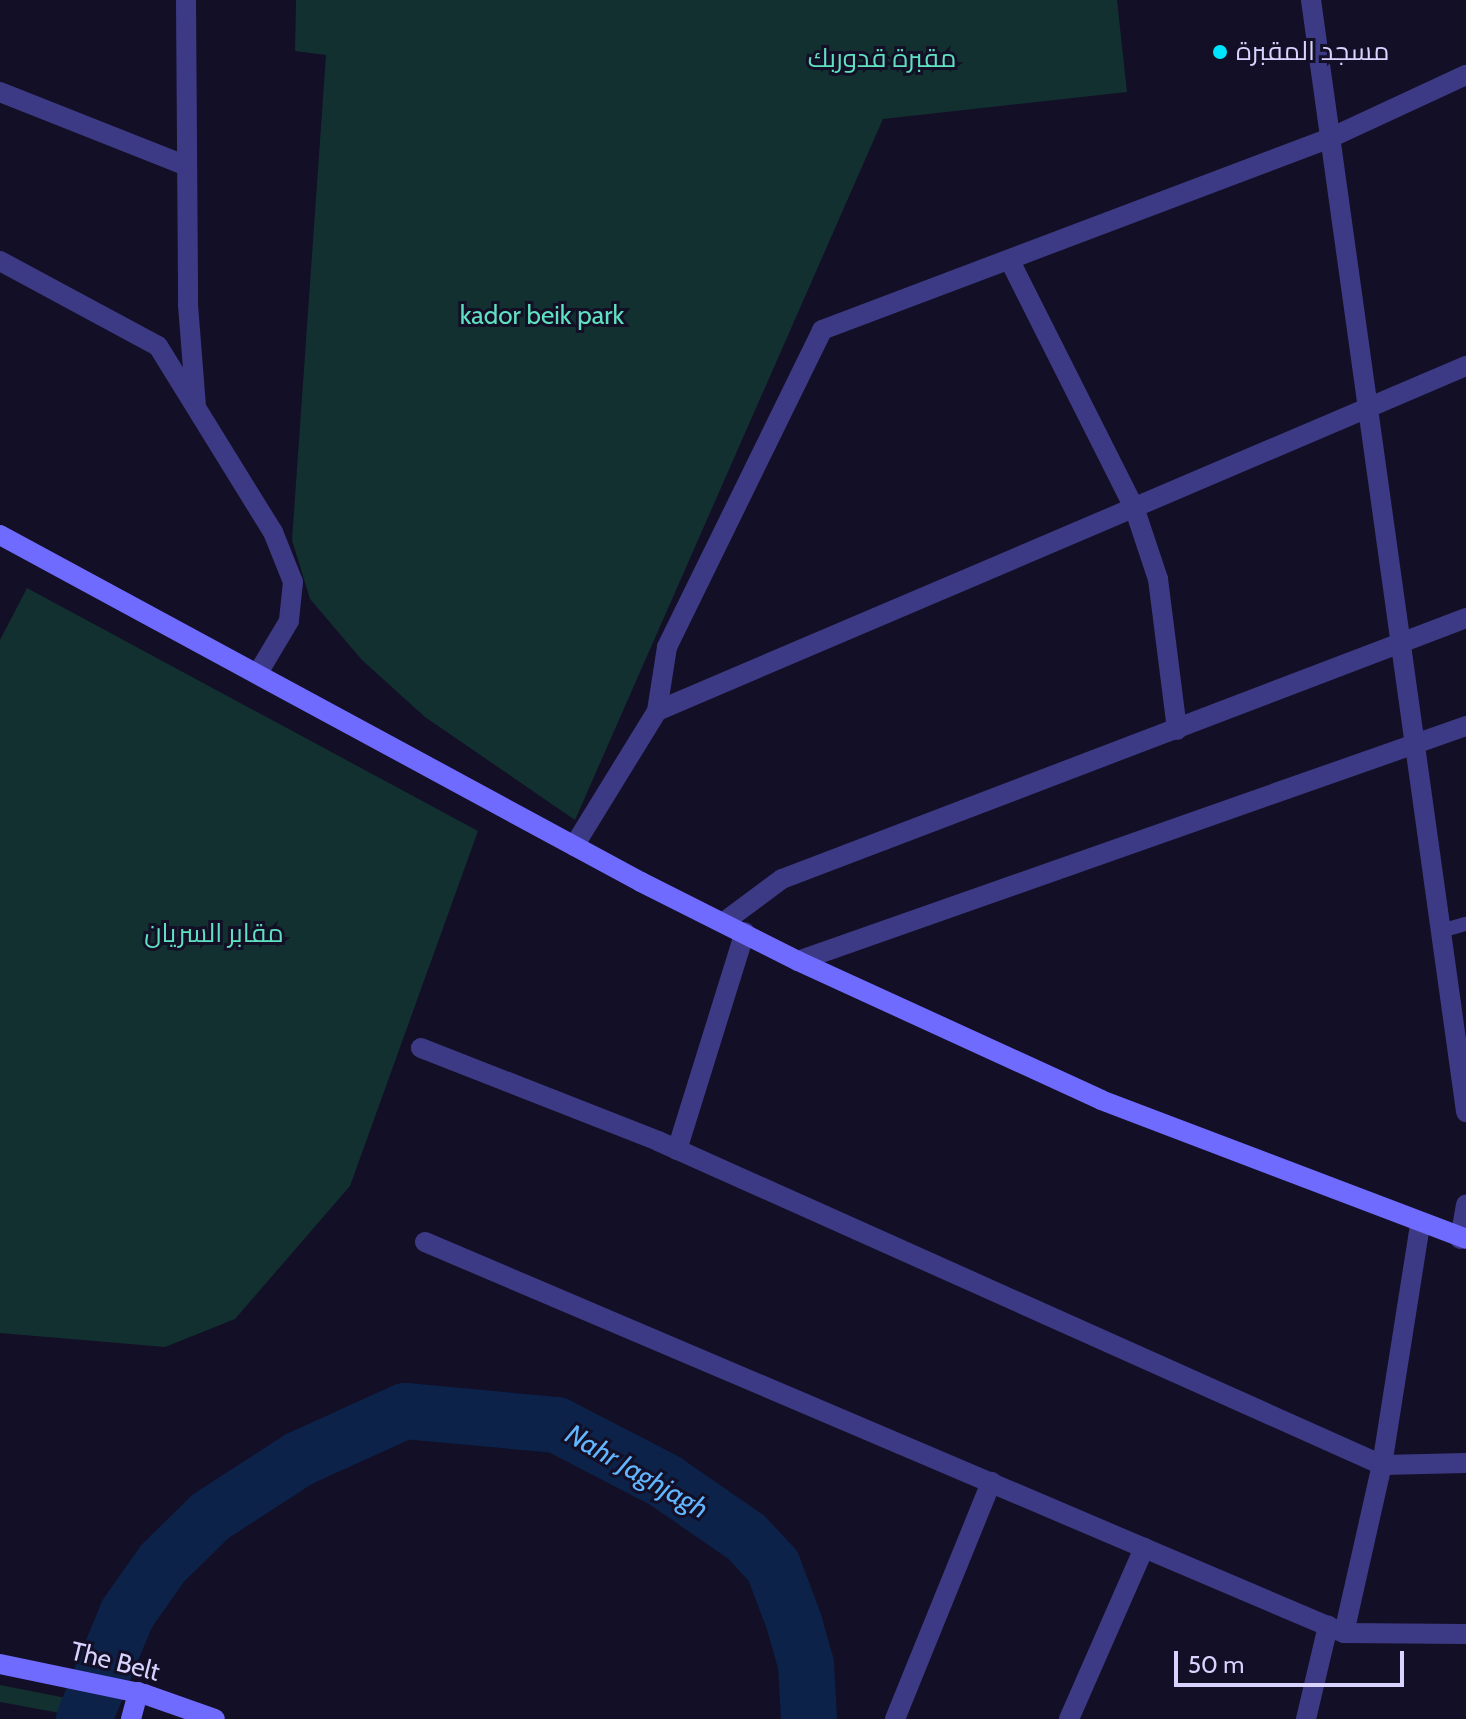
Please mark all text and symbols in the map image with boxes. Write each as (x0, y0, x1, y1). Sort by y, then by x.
place label: مسجد المقبرة (1236, 36, 1389, 68)
park label: مقبرة قدوربك (808, 43, 956, 75)
marker: مسجد المقبرة (1211, 43, 1229, 61)
park label: kador beik park (460, 300, 624, 332)
park label: مقابر السريان (144, 918, 284, 950)
water label: Nahr Jaghjagh (560, 1417, 714, 1525)
scale bar (1178, 1635, 1408, 1685)
street label: The Belt (67, 1636, 163, 1688)
text: 50 m (1188, 1650, 1244, 1679)

